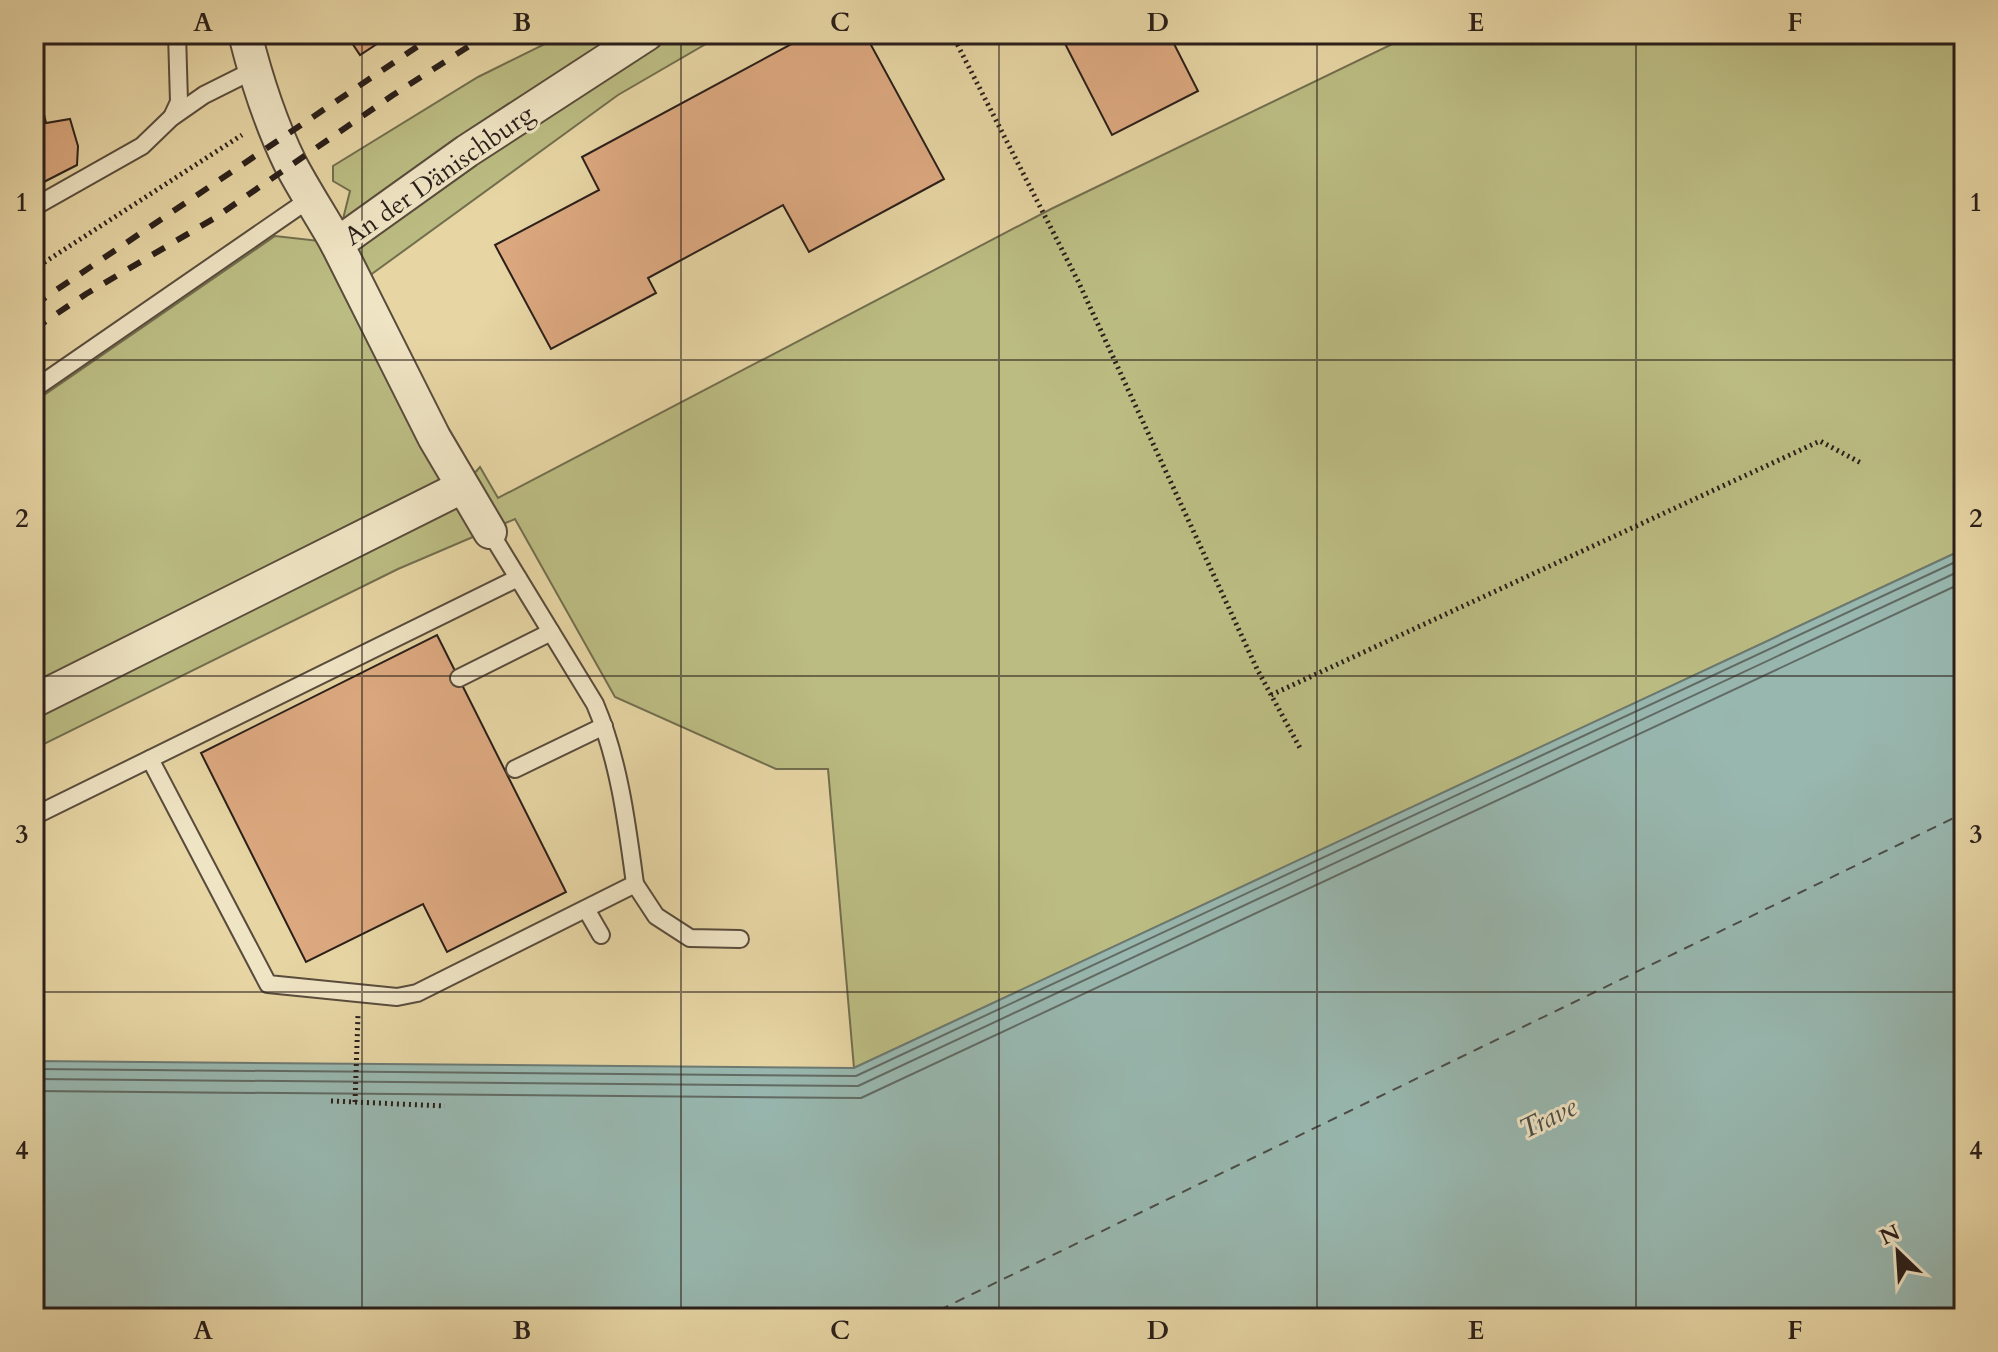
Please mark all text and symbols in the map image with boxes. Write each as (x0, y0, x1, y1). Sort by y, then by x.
text: A (193, 5, 213, 40)
text: B (513, 5, 531, 40)
text: C (830, 5, 850, 40)
text: D (1147, 5, 1169, 40)
text: E (1468, 5, 1484, 40)
text: F (1787, 5, 1803, 40)
street label: An der Dänischburg (337, 96, 541, 254)
text: 1 (15, 185, 29, 220)
text: 1 (1969, 185, 1983, 220)
text: 2 (15, 501, 29, 536)
text: 2 (1969, 501, 1983, 536)
text: 3 (15, 817, 29, 852)
text: 3 (1969, 817, 1983, 852)
water label: Trave (1513, 1088, 1583, 1148)
text: 4 (15, 1133, 29, 1168)
text: 4 (1969, 1133, 1983, 1168)
north arrow (1858, 1212, 1938, 1292)
text: N (1875, 1217, 1905, 1252)
text: A (193, 1313, 213, 1348)
text: B (513, 1313, 531, 1348)
text: C (830, 1313, 850, 1348)
text: D (1147, 1313, 1169, 1348)
text: E (1468, 1313, 1484, 1348)
text: F (1787, 1313, 1803, 1348)

